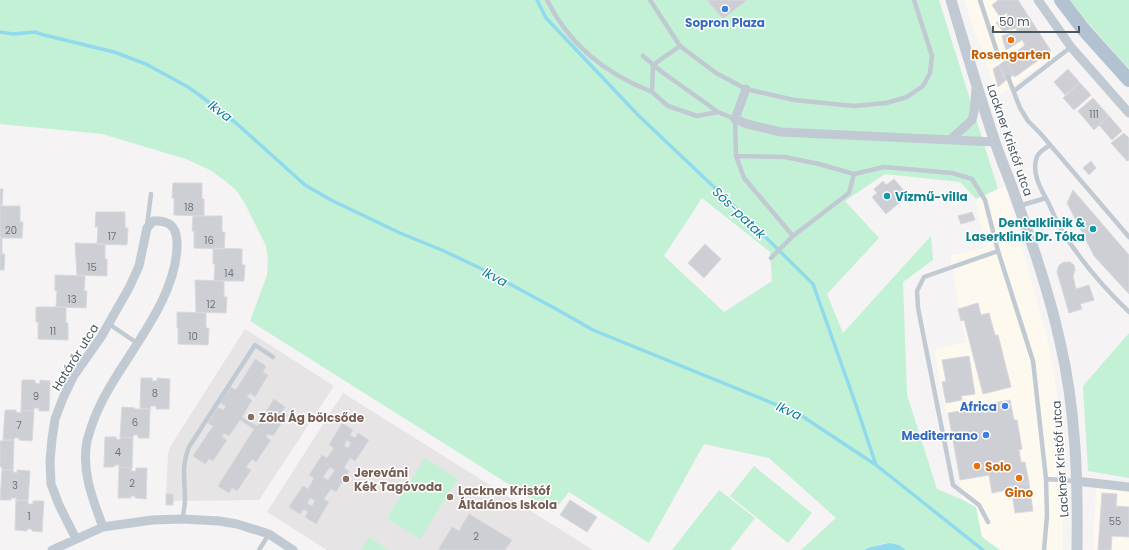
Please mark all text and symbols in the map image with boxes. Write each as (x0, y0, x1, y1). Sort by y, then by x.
marker: Sopron Plaza (720, 4, 730, 14)
scale bar (993, 8, 1079, 34)
text: 50 m (999, 13, 1030, 30)
place label: Sopron Plaza (685, 14, 765, 31)
marker: Rosengarten (1006, 35, 1016, 45)
place label: Rosengarten (971, 46, 1051, 63)
street label: Lackner Kristóf utca (983, 82, 1037, 198)
water label: Ikva (204, 96, 236, 127)
house number: 111 (1089, 107, 1099, 122)
water label: Sós-patak (708, 183, 771, 244)
place label: Vízmű-villa (895, 188, 968, 205)
marker: Vízmű-villa (882, 191, 892, 201)
house number: 18 (184, 200, 194, 215)
place label: Dentalklinik & Laserklinik Dr. Tóka (966, 214, 1085, 245)
house number: 20 (5, 223, 17, 238)
marker: Dentalklinik & Laserklinik Dr. Tóka (1088, 224, 1098, 234)
house number: 17 (108, 229, 117, 244)
house number: 16 (204, 233, 214, 248)
house number: 15 (87, 260, 97, 275)
water label: Ikva (479, 263, 511, 292)
house number: 14 (224, 266, 234, 281)
house number: 13 (67, 292, 77, 307)
house number: 12 (207, 297, 216, 312)
street label: Határőr utca (48, 320, 102, 394)
house number: 11 (50, 324, 56, 339)
house number: 10 (188, 329, 198, 344)
house number: 8 (152, 386, 158, 401)
house number: 9 (33, 389, 39, 404)
water label: Ikva (773, 397, 805, 425)
place label: Africa (960, 398, 997, 415)
street label: Lackner Kristóf utca (1047, 400, 1073, 518)
marker: Africa (1000, 401, 1010, 411)
place label: Zöld Ág bölcsőde (259, 409, 365, 426)
marker: Zöld Ág bölcsőde (246, 412, 256, 422)
house number: 6 (132, 415, 138, 430)
house number: 7 (16, 418, 22, 433)
place label: Mediterrano (901, 427, 978, 444)
marker: Mediterrano (981, 430, 991, 440)
house number: 4 (115, 445, 121, 460)
place label: Solo (985, 458, 1012, 475)
marker: Solo (972, 461, 982, 471)
place label: Jereváni Kék Tagóvoda (354, 464, 442, 495)
marker: Gino (1014, 473, 1024, 483)
marker: Jereváni Kék Tagóvoda (341, 474, 351, 484)
house number: 2 (129, 476, 135, 491)
house number: 3 (12, 478, 18, 493)
place label: Lackner Kristóf Általános Iskola (458, 482, 557, 513)
place label: Gino (1005, 484, 1034, 501)
marker: Lackner Kristóf Általános Iskola (445, 492, 455, 502)
house number: 1 (27, 509, 31, 524)
house number: 55 (1109, 514, 1121, 529)
house number: 2 (473, 529, 479, 544)

